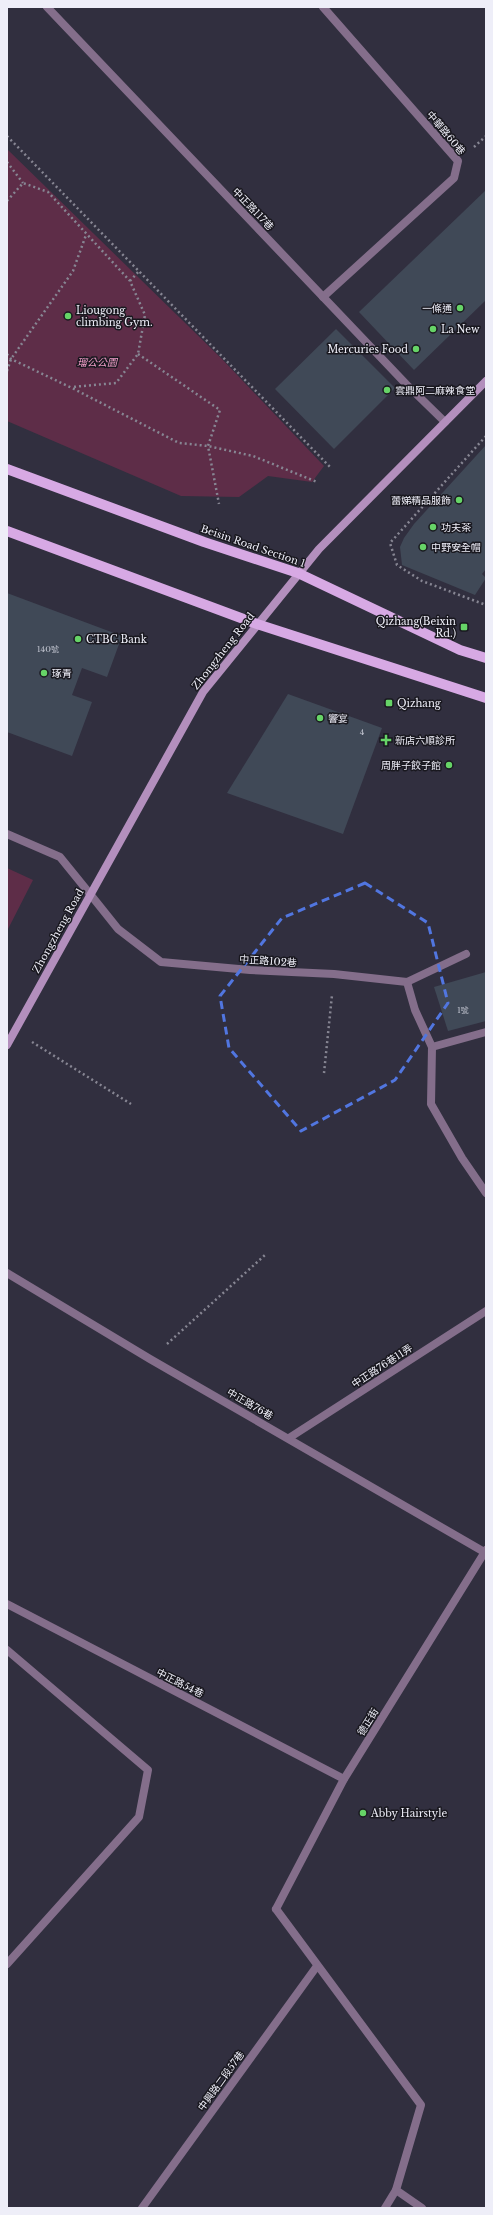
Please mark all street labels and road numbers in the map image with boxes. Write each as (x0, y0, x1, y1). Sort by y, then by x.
street label: 中華路60巷 (424, 108, 468, 158)
street label: 中正路117巷 (230, 185, 276, 233)
street label: Beisin Road Section 1 (199, 522, 307, 570)
street label: Zhongzheng Road (189, 610, 257, 692)
street label: Zhongzheng Road (29, 886, 87, 975)
street label: 中正路102巷 (239, 953, 297, 969)
street label: 中正路76巷11弄 (349, 1341, 415, 1391)
street label: 中正路76巷 (224, 1386, 276, 1422)
street label: 中正路54巷 (154, 1666, 206, 1700)
street label: 德正街 (355, 1706, 381, 1738)
street label: 中興路二段57巷 (195, 2049, 247, 2113)

